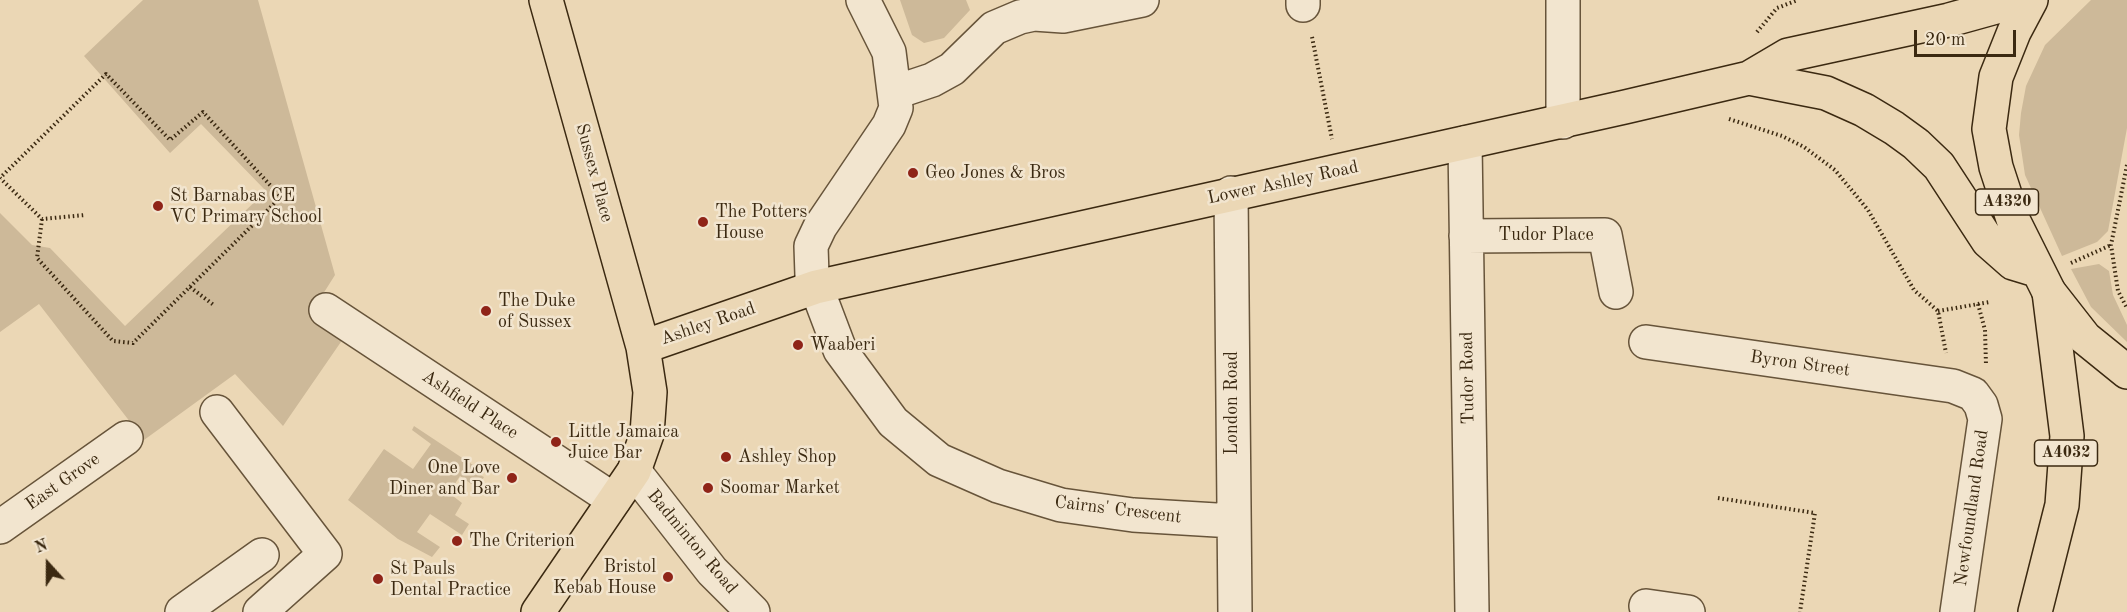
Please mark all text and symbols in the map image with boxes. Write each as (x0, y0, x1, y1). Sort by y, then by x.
scale bar (1917, 18, 2019, 56)
text: 20 m (1925, 31, 1965, 49)
street label: Sussex Place (570, 121, 618, 225)
street label: Lower Ashley Road (1206, 156, 1360, 210)
place label: Geo Jones & Bros (925, 162, 1065, 184)
marker: Geo Jones & Bros (906, 166, 920, 180)
place label: St Barnabas CE VC Primary School (170, 185, 322, 228)
road number: A4320 (1976, 189, 2038, 215)
marker: St Barnabas CE VC Primary School (151, 199, 165, 213)
place label: The Potters House (715, 201, 807, 244)
marker: The Potters House (696, 215, 710, 229)
street label: Tudor Place (1498, 224, 1594, 246)
place label: The Duke of Sussex (498, 290, 575, 332)
street label: Ashley Road (658, 298, 758, 350)
marker: The Duke of Sussex (479, 304, 493, 318)
street label: Tudor Road (1456, 331, 1480, 425)
place label: Waaberi (810, 334, 875, 356)
marker: Waaberi (791, 338, 805, 352)
street label: Byron Street (1749, 346, 1851, 382)
street label: London Road (1221, 351, 1243, 455)
street label: Ashfield Place (418, 366, 522, 444)
place label: Little Jamaica Juice Bar (568, 421, 679, 464)
street label: Newfoundland Road (1950, 428, 1994, 588)
marker: Little Jamaica Juice Bar (549, 435, 563, 449)
road number: A4032 (2034, 440, 2098, 466)
place label: Ashley Shop (738, 446, 836, 468)
street label: East Grove (22, 449, 104, 515)
marker: Ashley Shop (719, 450, 733, 464)
place label: One Love Diner and Bar (389, 457, 500, 500)
marker: One Love Diner and Bar (505, 471, 519, 485)
place label: Soomar Market (720, 477, 840, 499)
marker: Soomar Market (701, 481, 715, 495)
street label: Badminton Road (642, 485, 742, 599)
street label: Cairns' Crescent (1053, 491, 1183, 529)
place label: The Criterion (469, 530, 575, 552)
north arrow (18, 534, 78, 594)
marker: The Criterion (450, 534, 464, 548)
text: N (33, 538, 50, 557)
place label: Bristol Kebab House (553, 556, 656, 598)
place label: St Pauls Dental Practice (390, 558, 511, 600)
marker: Bristol Kebab House (661, 570, 675, 584)
marker: St Pauls Dental Practice (371, 572, 385, 586)

